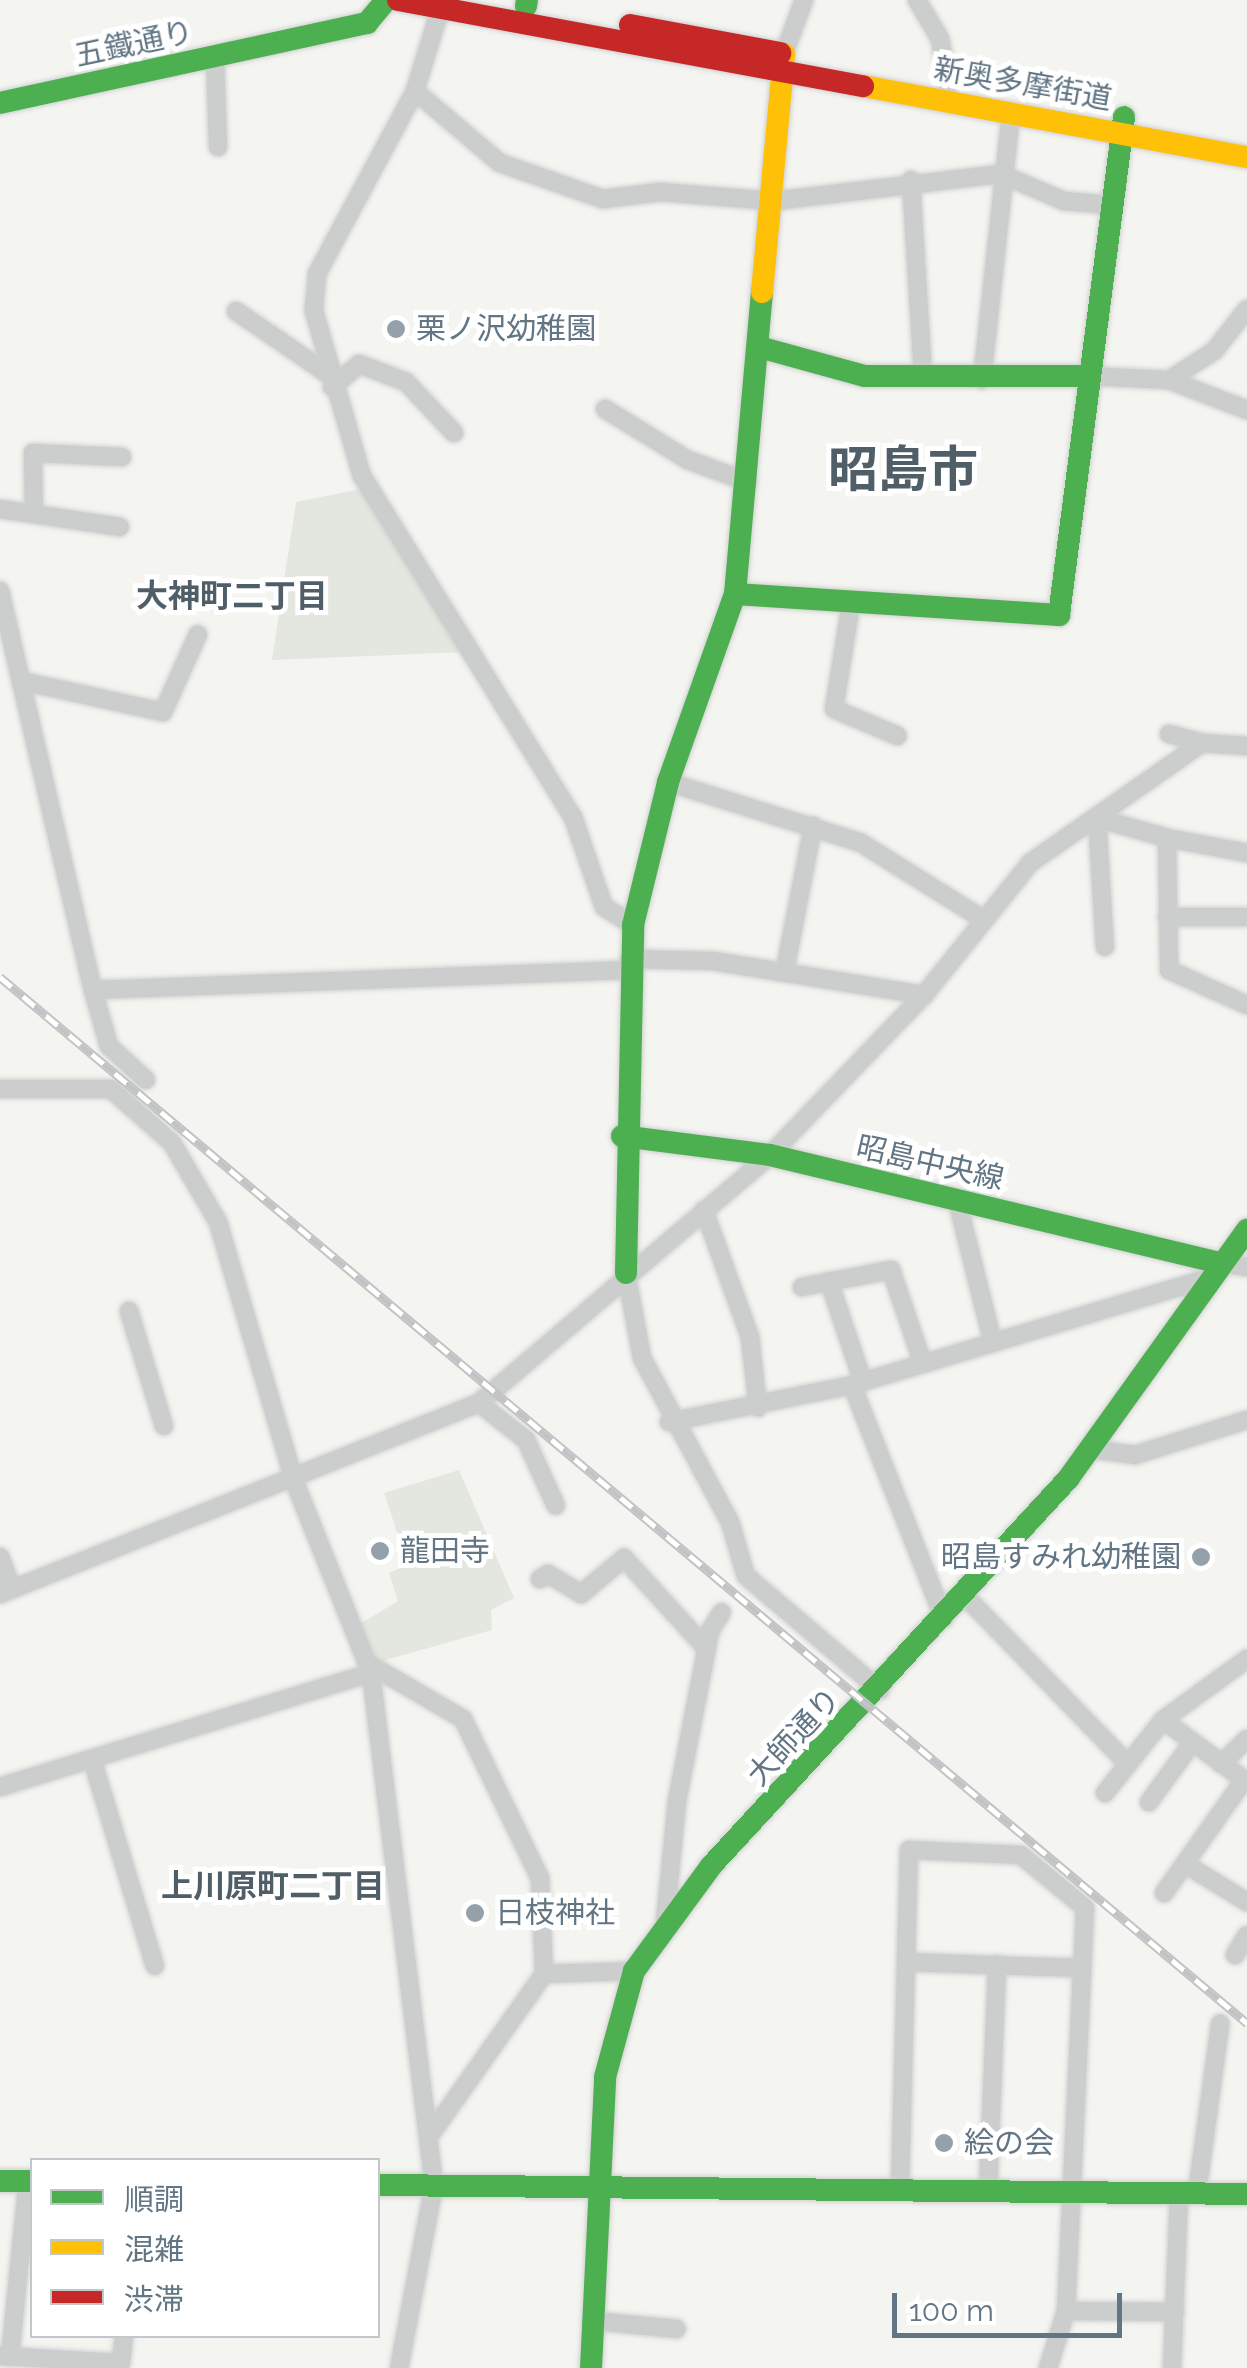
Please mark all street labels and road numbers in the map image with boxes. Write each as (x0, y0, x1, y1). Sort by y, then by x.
street label: 五鐵通り (72, 14, 196, 74)
street label: 新奥多摩街道 (931, 51, 1115, 117)
street label: 昭島中央線 (853, 1129, 1007, 1197)
street label: 大師通り (740, 1681, 848, 1793)

